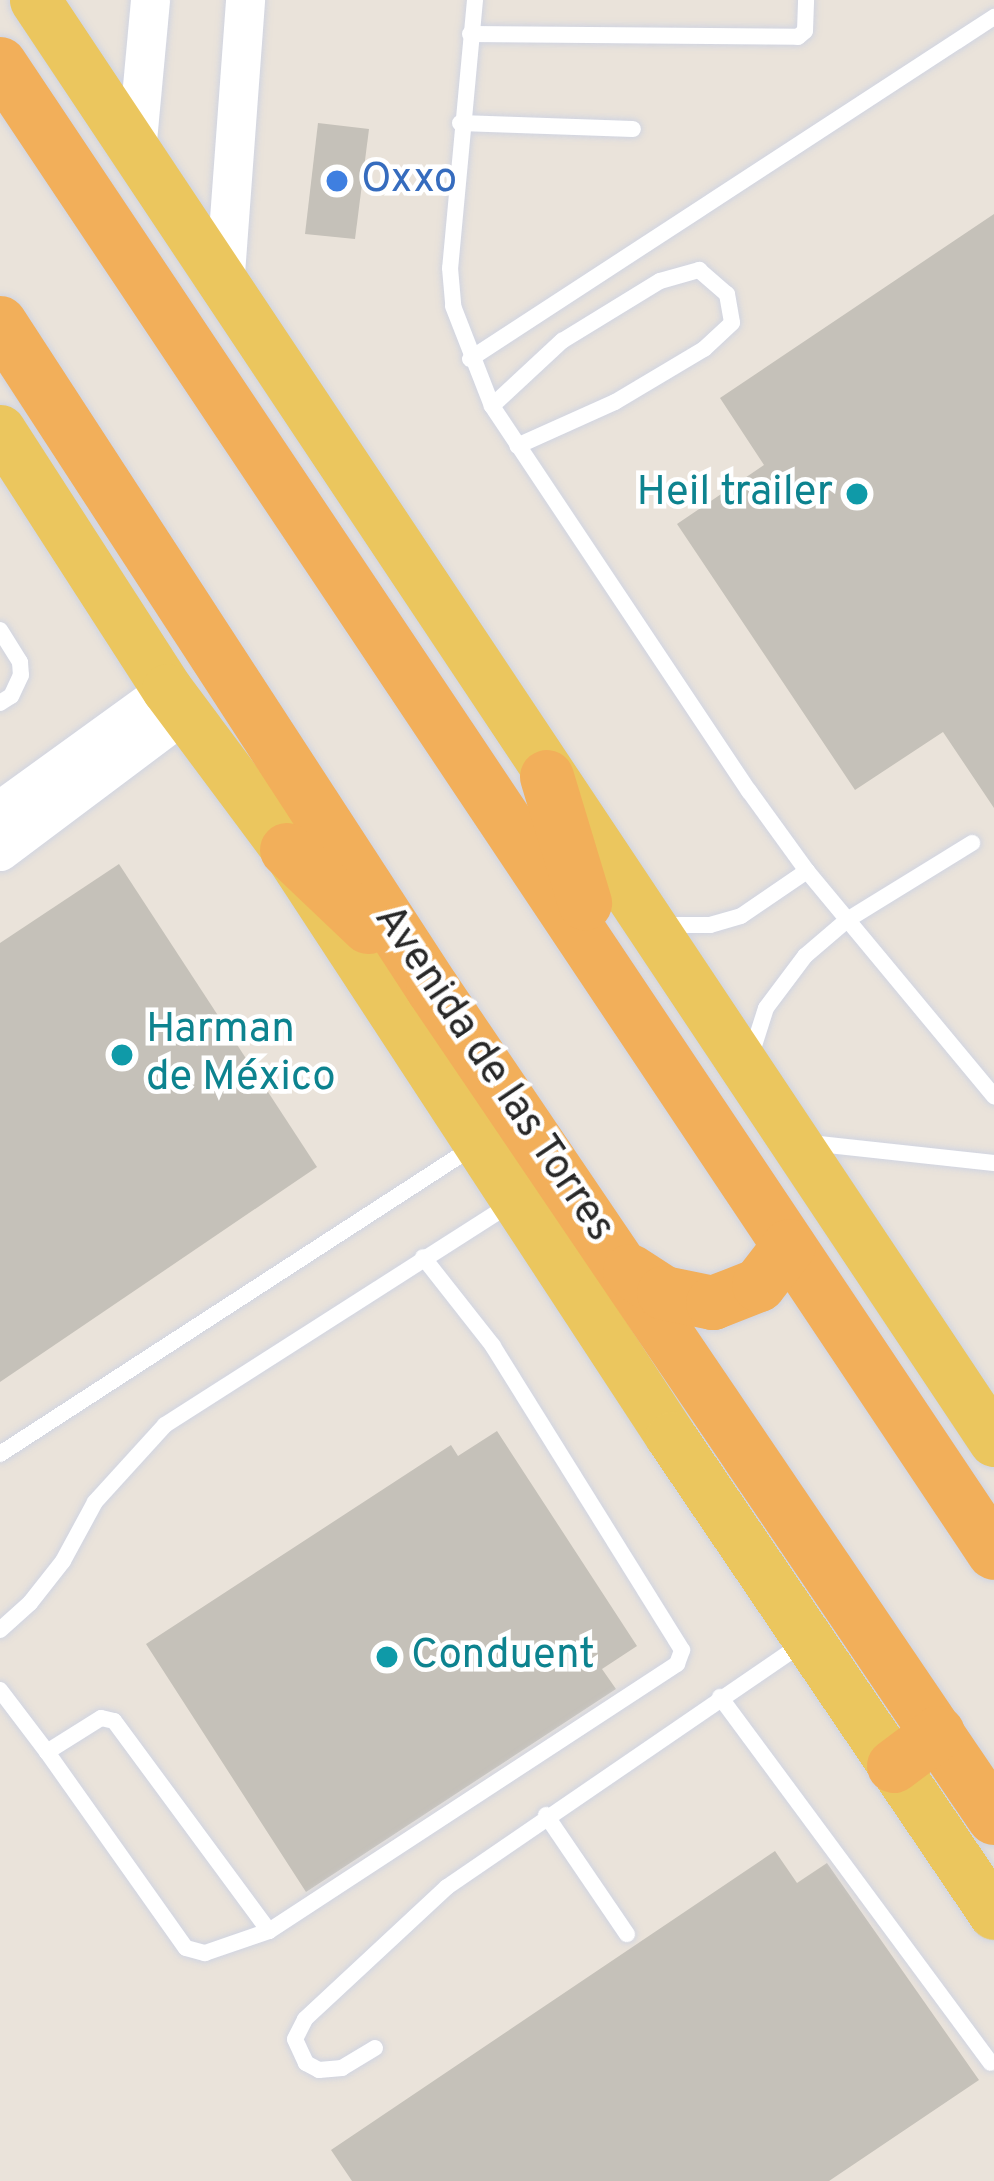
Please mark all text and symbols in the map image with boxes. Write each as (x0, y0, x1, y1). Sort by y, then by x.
place label: Oxxo (361, 156, 457, 206)
marker: Oxxo (324, 168, 350, 194)
place label: Heil trailer (637, 469, 833, 519)
marker: Heil trailer (844, 481, 870, 507)
street label: Avenida de las Torres (361, 896, 625, 1252)
place label: Harman de México (146, 1006, 336, 1104)
marker: Harman de México (109, 1042, 135, 1068)
place label: Conduent (411, 1632, 595, 1682)
marker: Conduent (374, 1644, 400, 1670)

